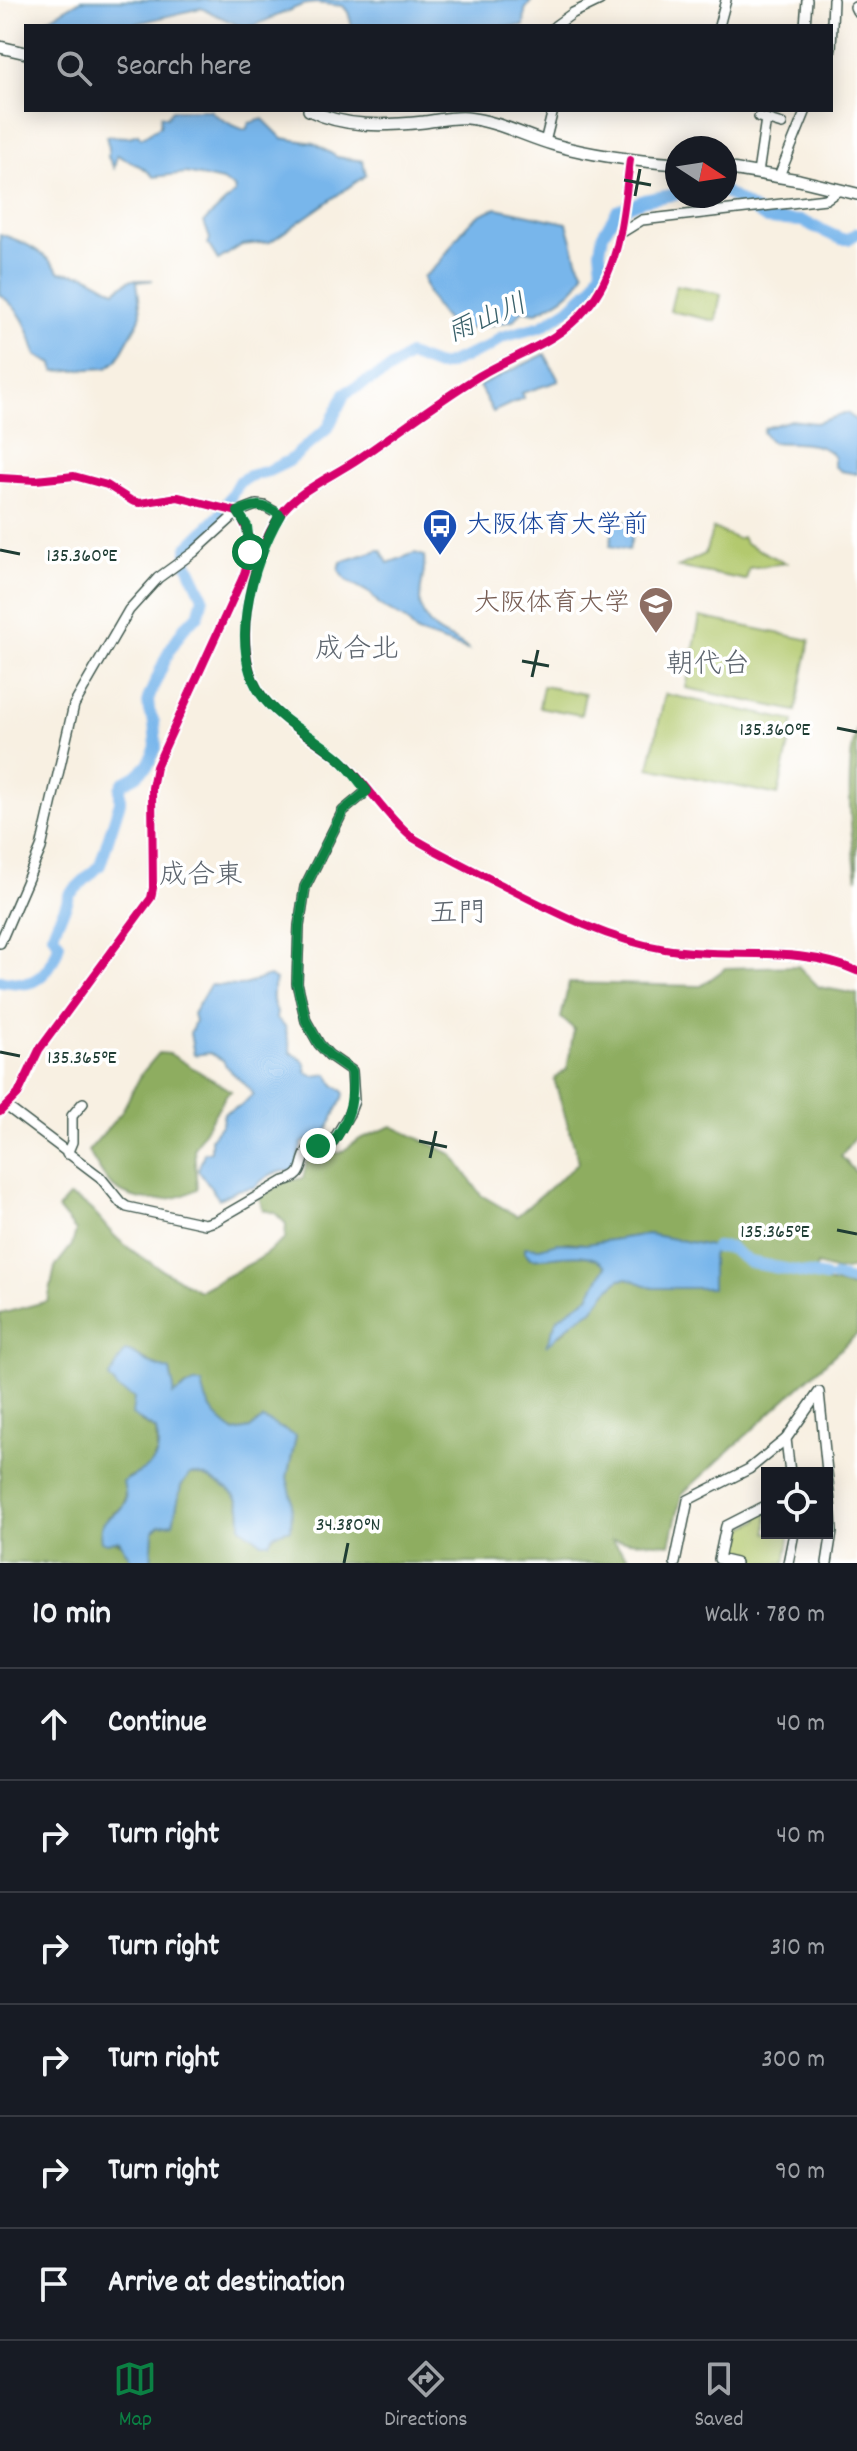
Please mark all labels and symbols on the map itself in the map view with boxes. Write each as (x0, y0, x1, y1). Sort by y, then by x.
north arrow (665, 136, 737, 208)
water label: 雨山川 (442, 286, 534, 356)
bus stop icon: 大阪体育大学前 (421, 507, 459, 557)
place label: 大阪体育大学前 (466, 508, 648, 545)
route start (232, 534, 268, 570)
text: 135.360°E (47, 543, 117, 571)
school or university icon: 大阪体育大学 (637, 585, 675, 635)
place label: 大阪体育大学 (474, 586, 630, 623)
district label: 成合北 (315, 632, 399, 672)
district label: 朝代台 (666, 647, 750, 687)
text: 135.360°E (740, 717, 810, 745)
district label: 成合東 (159, 858, 243, 898)
district label: 五門 (430, 896, 486, 936)
text: 135.365°E (47, 1045, 117, 1073)
route end (300, 1128, 336, 1164)
text: 135.365°E (740, 1219, 810, 1247)
text: 34.380°N (316, 1512, 380, 1540)

